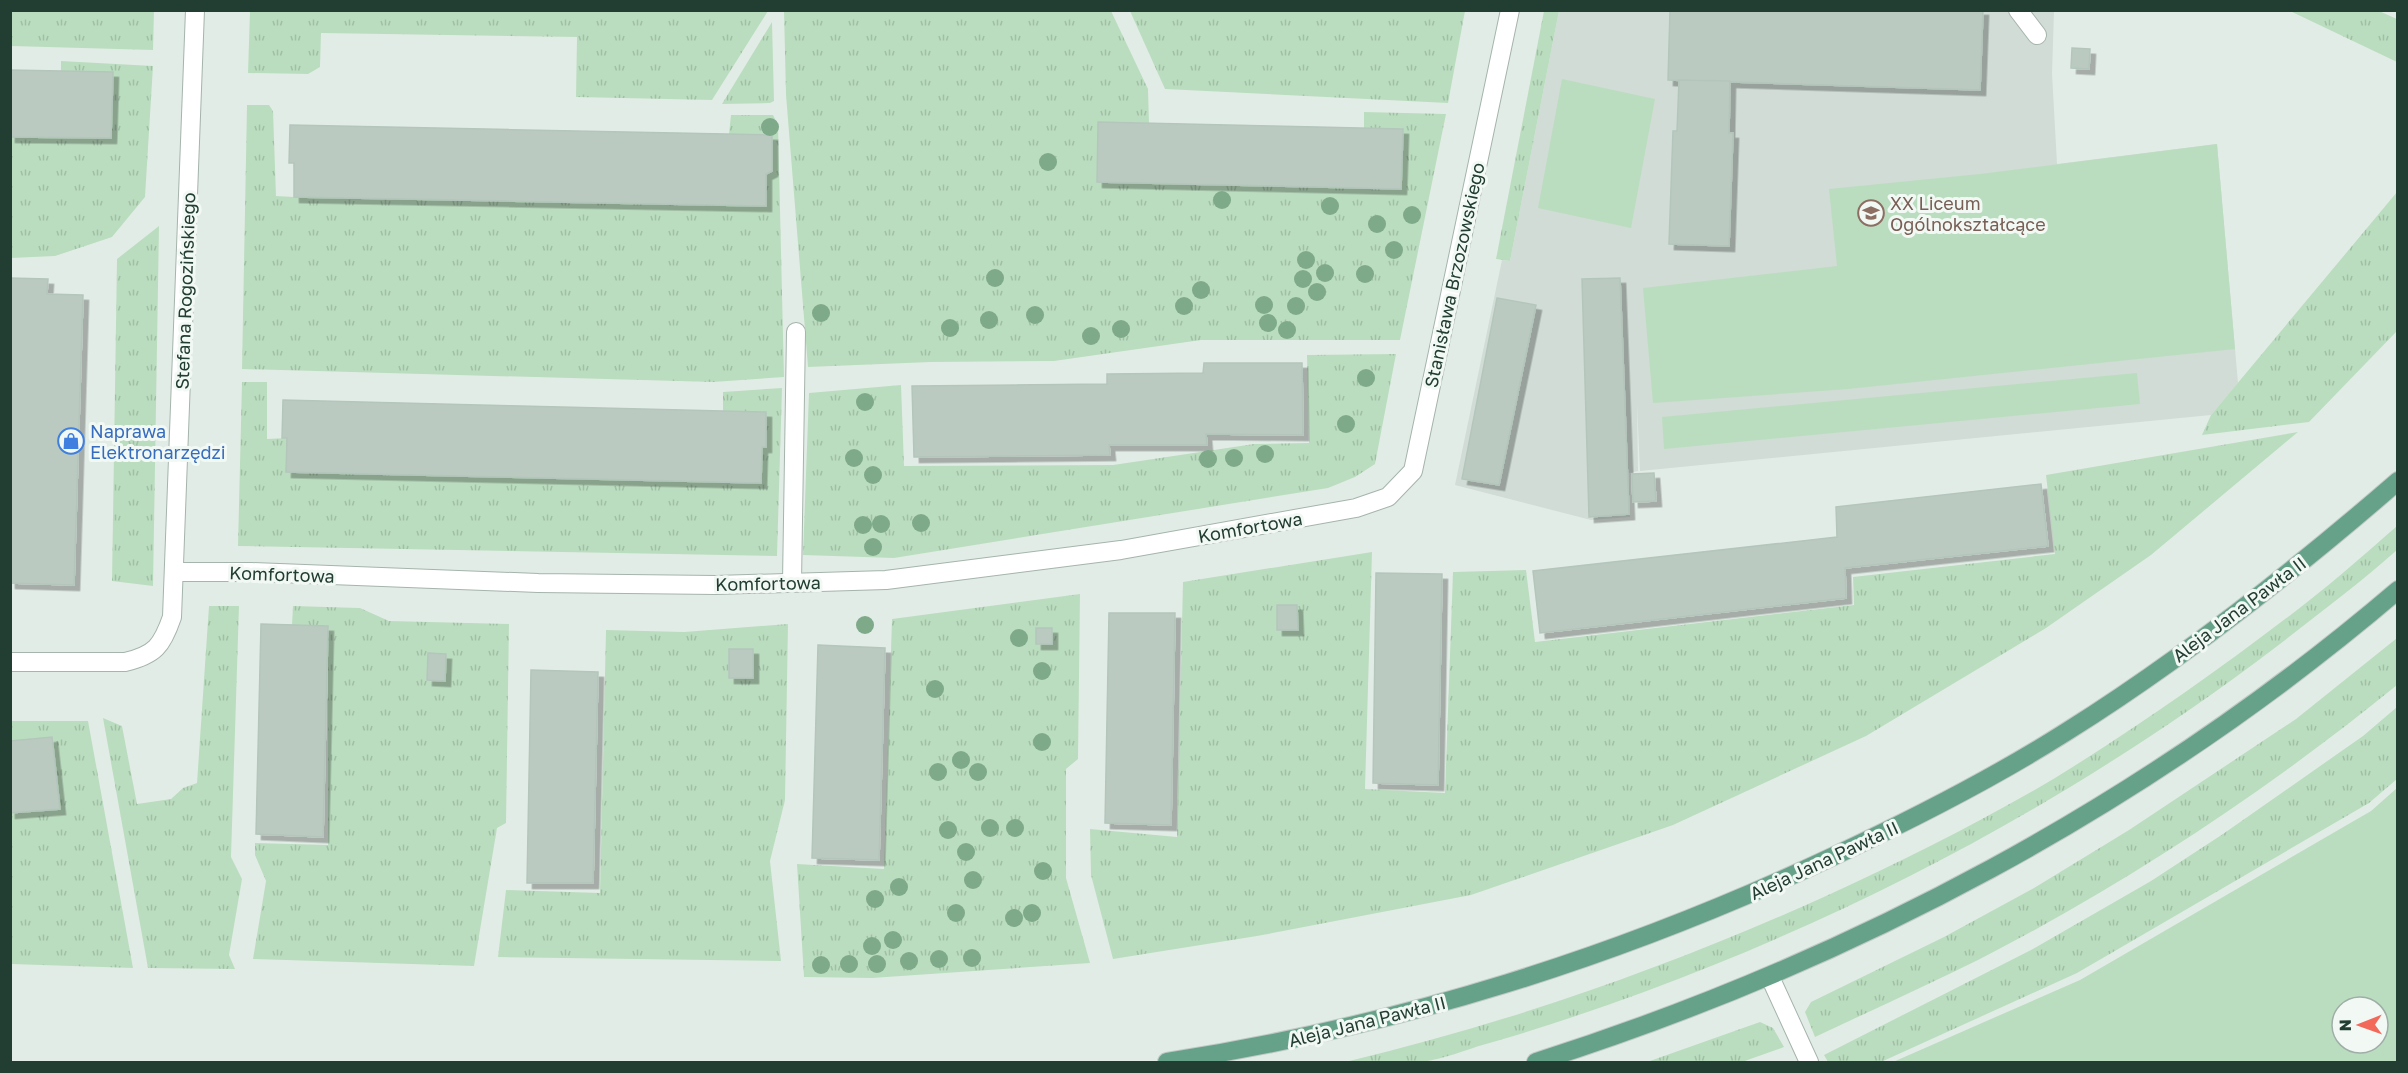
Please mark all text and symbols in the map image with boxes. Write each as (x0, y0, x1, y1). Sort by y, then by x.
street label: Stanisława Brzozowskiego (1419, 161, 1489, 389)
street label: Stefana Rogozińskiego (171, 192, 199, 390)
place label: XX Liceum Ogólnokształcące (1890, 192, 2046, 235)
school or university icon: XX Liceum Ogólnokształcące (1856, 198, 1886, 228)
place label: Naprawa Elektronarzędzi (90, 420, 226, 463)
shop icon: Naprawa Elektronarzędzi (56, 426, 86, 456)
street label: Komfortowa (1196, 507, 1304, 547)
street label: Aleja Jana Pawła II (2168, 552, 2310, 666)
street label: Komfortowa (229, 561, 335, 587)
street label: Komfortowa (715, 571, 821, 595)
street label: Aleja Jana Pawła II (1746, 816, 1902, 904)
street label: Aleja Jana Pawła II (1286, 991, 1448, 1051)
north arrow (2330, 995, 2390, 1055)
text: N (2335, 1019, 2355, 1032)

